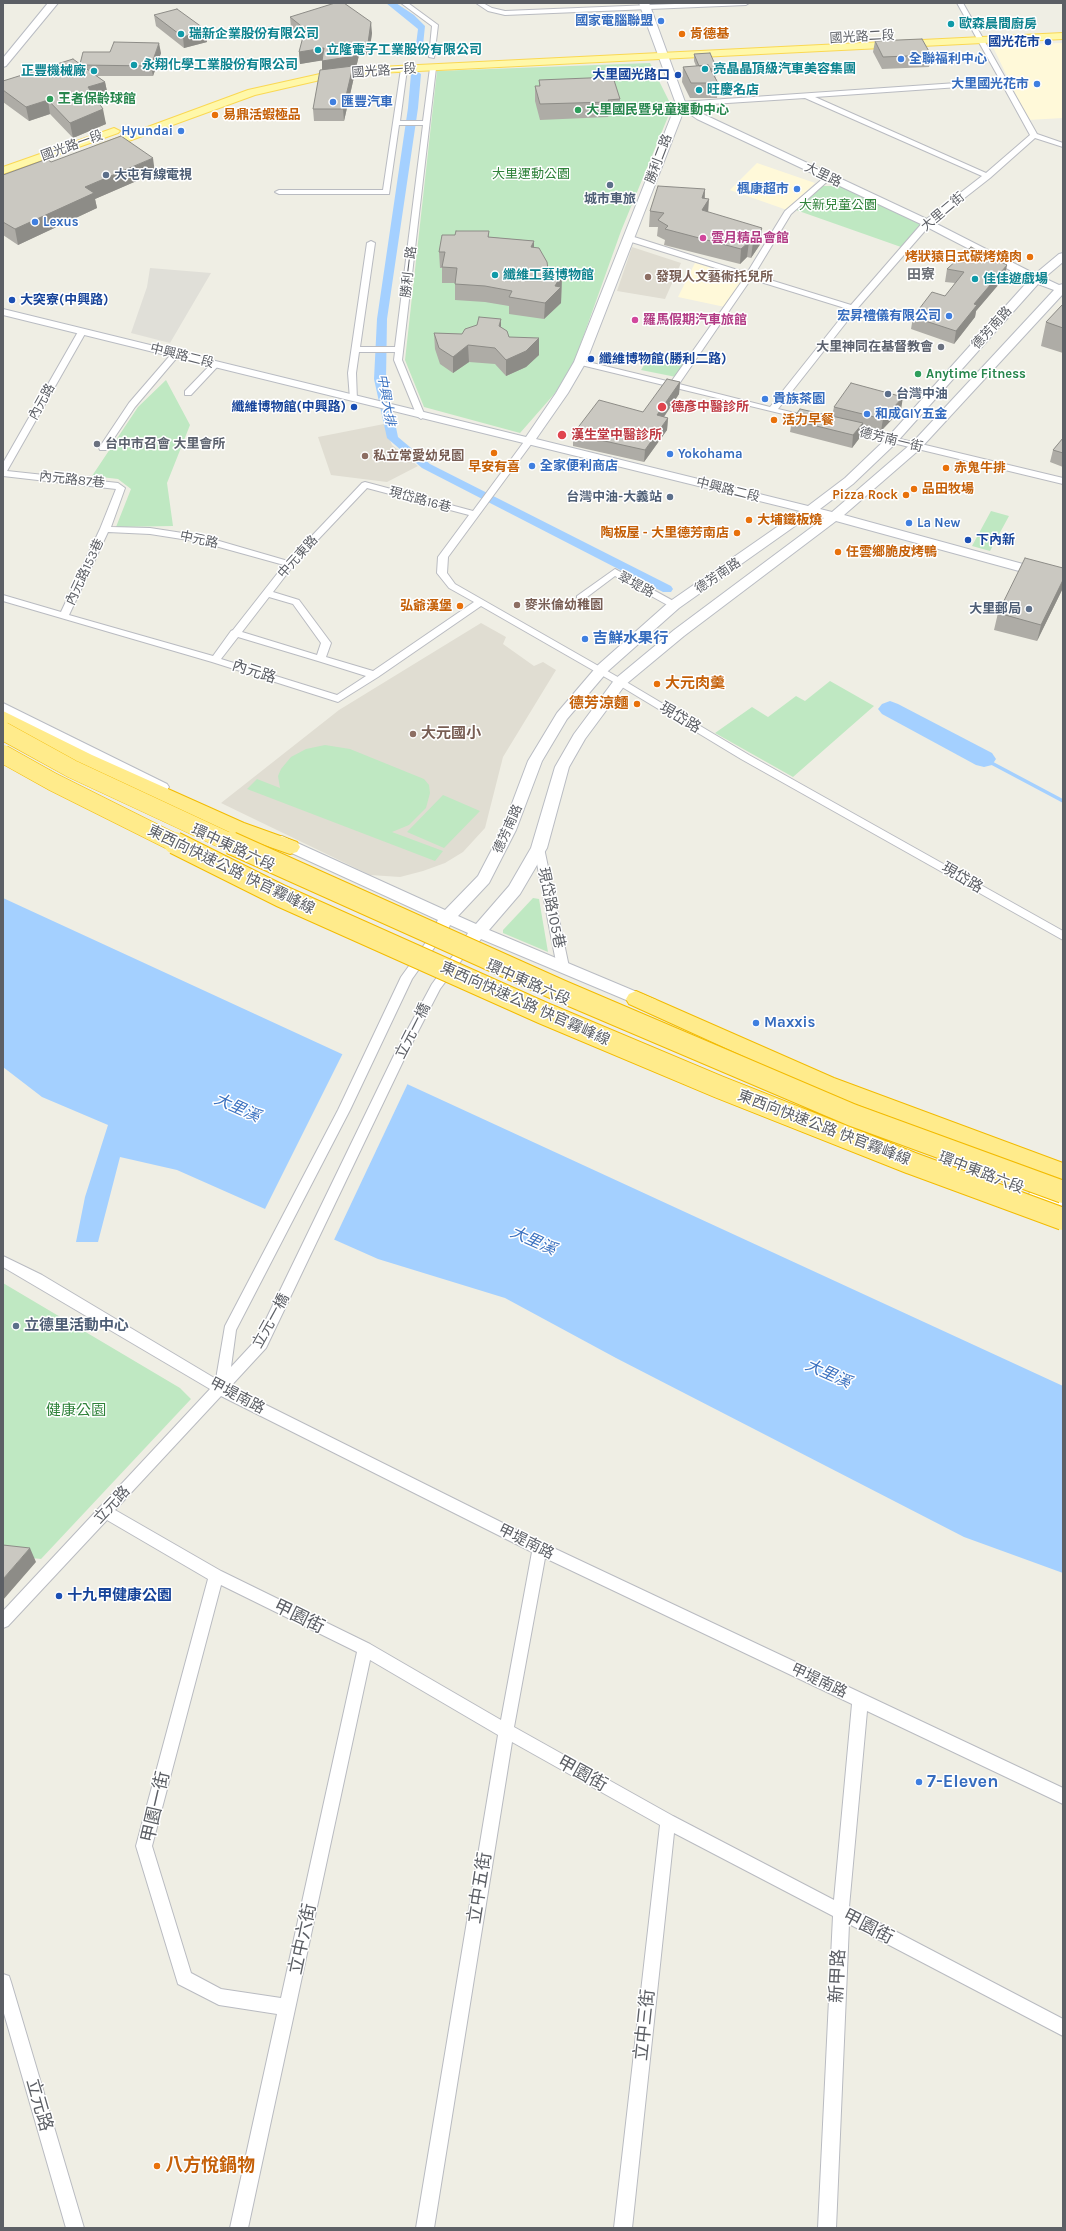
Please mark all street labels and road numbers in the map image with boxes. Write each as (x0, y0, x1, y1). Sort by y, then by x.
street label: 國光路二段 (829, 28, 895, 46)
street label: 國光路一段 (351, 61, 417, 81)
street label: 國光路一段 (39, 128, 105, 164)
street label: 勝利二路 (642, 132, 676, 186)
street label: 大里路 (802, 159, 844, 191)
street label: 大里二街 (918, 189, 968, 235)
street label: 勝利一路 (398, 245, 420, 299)
street label: 德芳南路 (969, 303, 1015, 353)
street label: 中興路二段 (149, 341, 215, 371)
street label: 內元路 (26, 381, 58, 423)
street label: 德芳南一街 (858, 425, 924, 455)
street label: 內元路87巷 (38, 469, 106, 491)
street label: 中興路二段 (695, 475, 761, 505)
street label: 現岱路16巷 (387, 484, 453, 516)
street label: 中元路 (178, 528, 220, 552)
street label: 中元東路 (275, 532, 321, 582)
street label: 內元路153巷 (63, 536, 107, 608)
street label: 德芳南路 (692, 555, 744, 597)
street label: 翠堤路 (615, 569, 657, 601)
street label: 內元路 (230, 656, 278, 688)
street label: 現岱路 (656, 699, 704, 737)
street label: 德芳南路 (490, 802, 526, 856)
street label: 環中東路六段 (188, 821, 278, 875)
street label: 東西向快速公路 快官霧峰線 (145, 822, 317, 918)
street label: 現岱路 (938, 859, 986, 897)
street label: 現岱路105巷 (534, 866, 568, 950)
street label: 環中東路六段 (483, 956, 573, 1010)
street label: 東西向快速公路 快官霧峰線 (437, 958, 613, 1050)
street label: 立元一橋 (391, 1000, 435, 1062)
street label: 東西向快速公路 快官霧峰線 (735, 1087, 913, 1169)
street label: 環中東路六段 (936, 1148, 1026, 1198)
street label: 立元一橋 (249, 1290, 293, 1352)
street label: 甲堤南路 (206, 1374, 268, 1418)
street label: 立元路 (90, 1482, 134, 1528)
street label: 甲堤南路 (495, 1521, 557, 1563)
street label: 甲園街 (270, 1595, 328, 1639)
street label: 甲堤南路 (788, 1660, 850, 1702)
street label: 甲園街 (553, 1751, 611, 1797)
street label: 甲園一街 (137, 1769, 175, 1845)
street label: 立中五街 (464, 1851, 496, 1925)
street label: 立中六街 (285, 1902, 321, 1976)
street label: 甲園街 (839, 1905, 897, 1949)
street label: 新甲路 (826, 1948, 850, 2004)
street label: 立中三街 (630, 1988, 660, 2062)
street label: 立元路 (21, 2076, 57, 2134)

